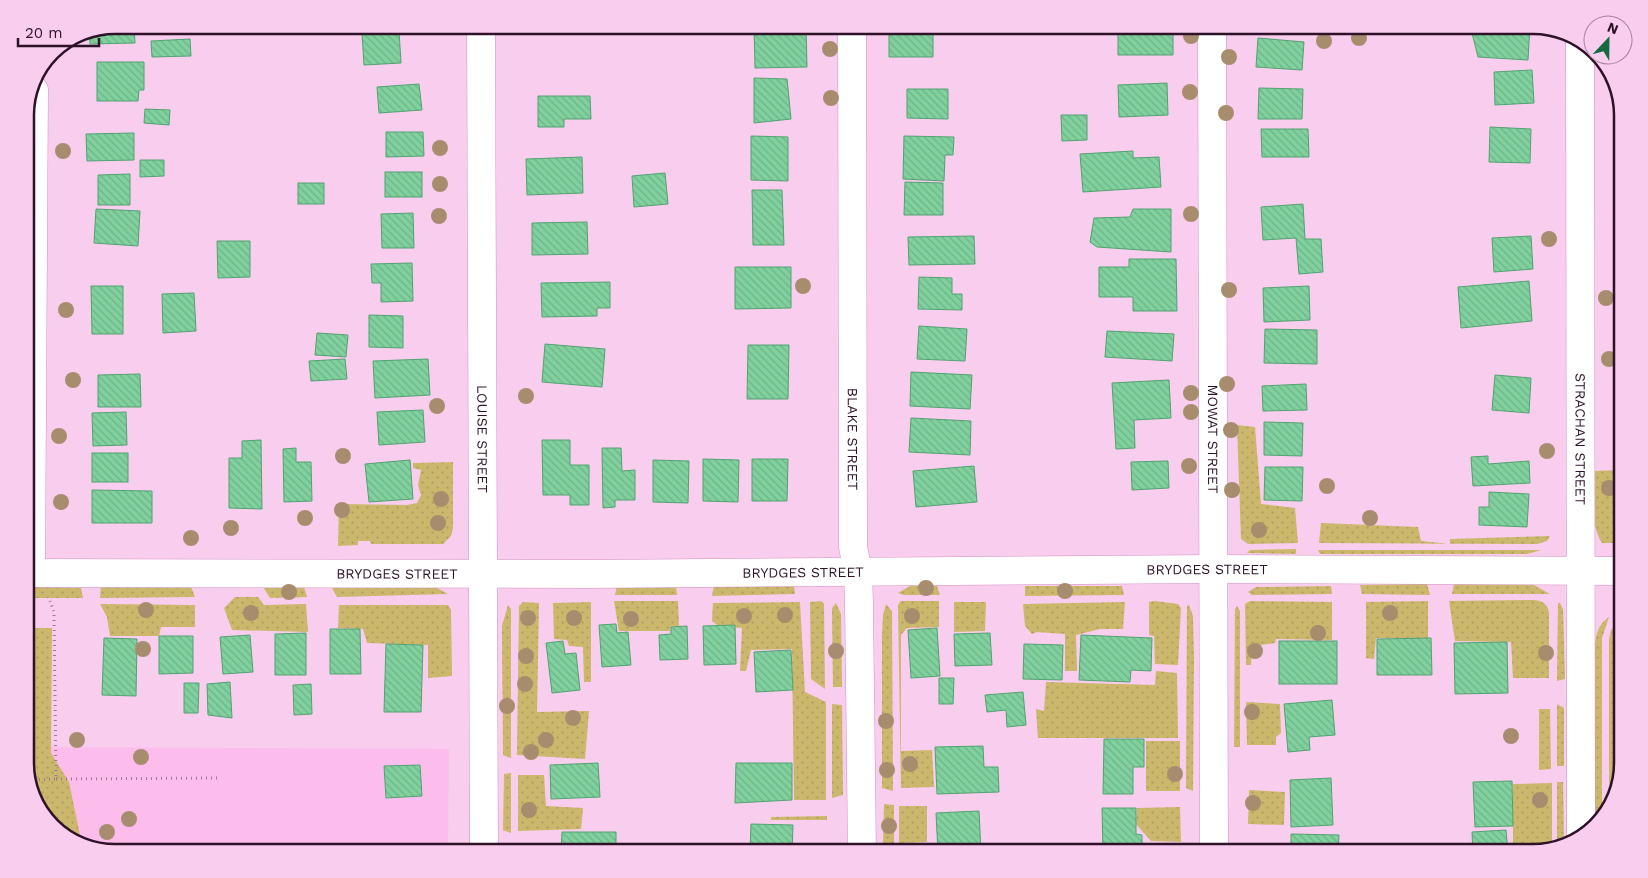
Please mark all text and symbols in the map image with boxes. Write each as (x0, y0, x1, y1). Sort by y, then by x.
scale bar (18, 15, 99, 47)
north arrow (1583, 15, 1633, 65)
text: N (1605, 19, 1621, 37)
text: 20 m (25, 24, 63, 42)
street label: STRACHAN STREET (1572, 373, 1589, 506)
street label: LOUISE STREET (474, 385, 491, 494)
street label: MOWAT STREET (1205, 385, 1221, 494)
street label: BLAKE STREET (845, 388, 861, 491)
street label: BRYDGES STREET (1146, 561, 1268, 578)
street label: BRYDGES STREET (742, 564, 864, 581)
street label: BRYDGES STREET (336, 566, 458, 582)

